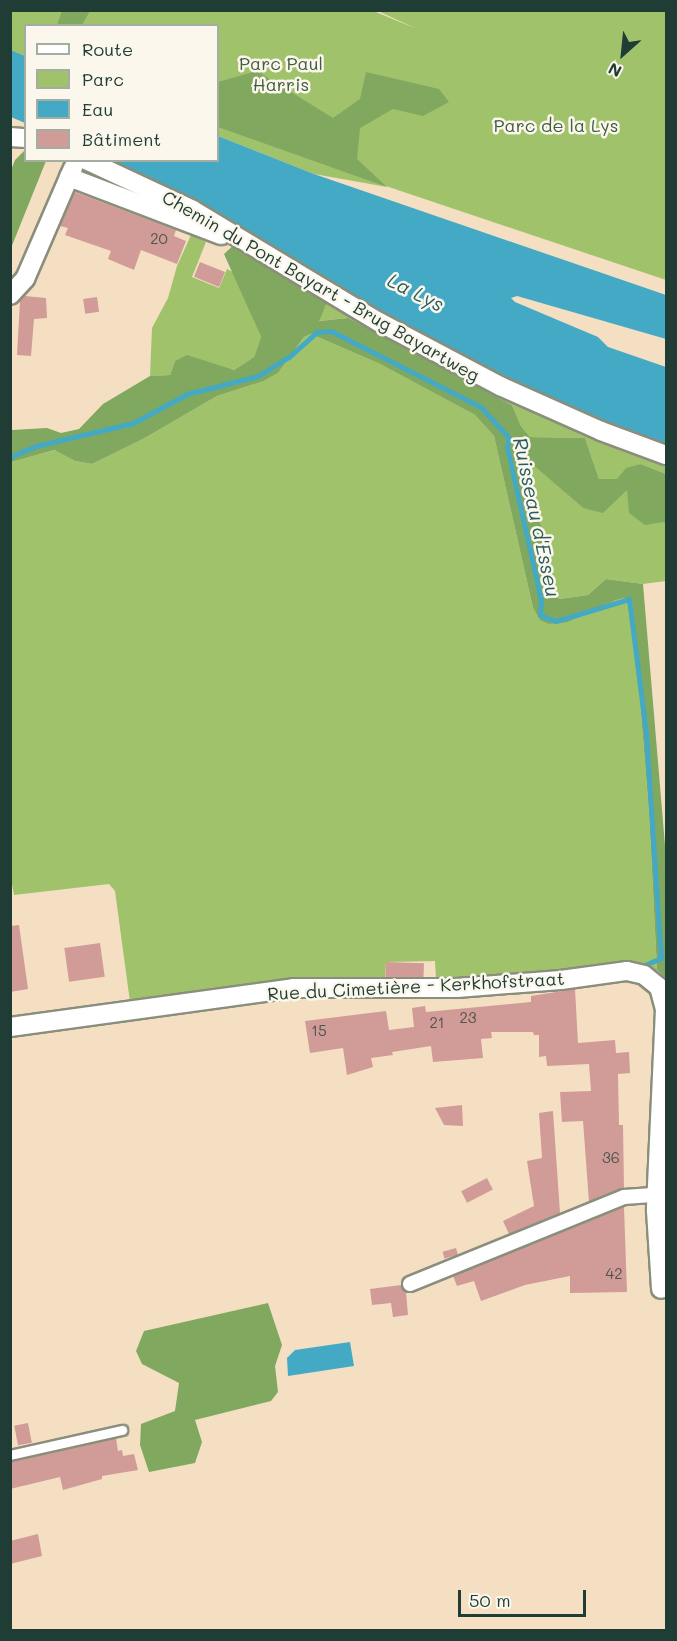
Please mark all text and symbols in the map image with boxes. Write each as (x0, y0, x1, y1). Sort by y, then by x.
legend (24, 24, 219, 162)
north arrow (593, 24, 653, 84)
text: Route (82, 37, 133, 61)
park label: Parc Paul Harris (239, 53, 323, 96)
text: N (604, 58, 625, 83)
text: Parc (82, 67, 124, 91)
text: Eau (82, 97, 113, 121)
park label: Parc de la Lys (493, 114, 619, 136)
text: Bâtiment (82, 127, 161, 151)
street label: Chemin du Pont Bayart - Brug Bayartweg (158, 186, 484, 386)
house number: 20 (150, 230, 168, 248)
water label: La Lys (384, 268, 448, 316)
water label: Ruisseau d'Esseu (508, 435, 566, 599)
street label: Rue du Cimetière - Kerkhofstraat (267, 967, 565, 1005)
house number: 23 (459, 1009, 477, 1027)
house number: 21 (429, 1014, 445, 1032)
house number: 15 (311, 1022, 327, 1040)
house number: 36 (602, 1149, 620, 1167)
house number: 42 (605, 1265, 623, 1283)
scale bar (461, 1578, 588, 1616)
text: 50 m (469, 1588, 511, 1612)

